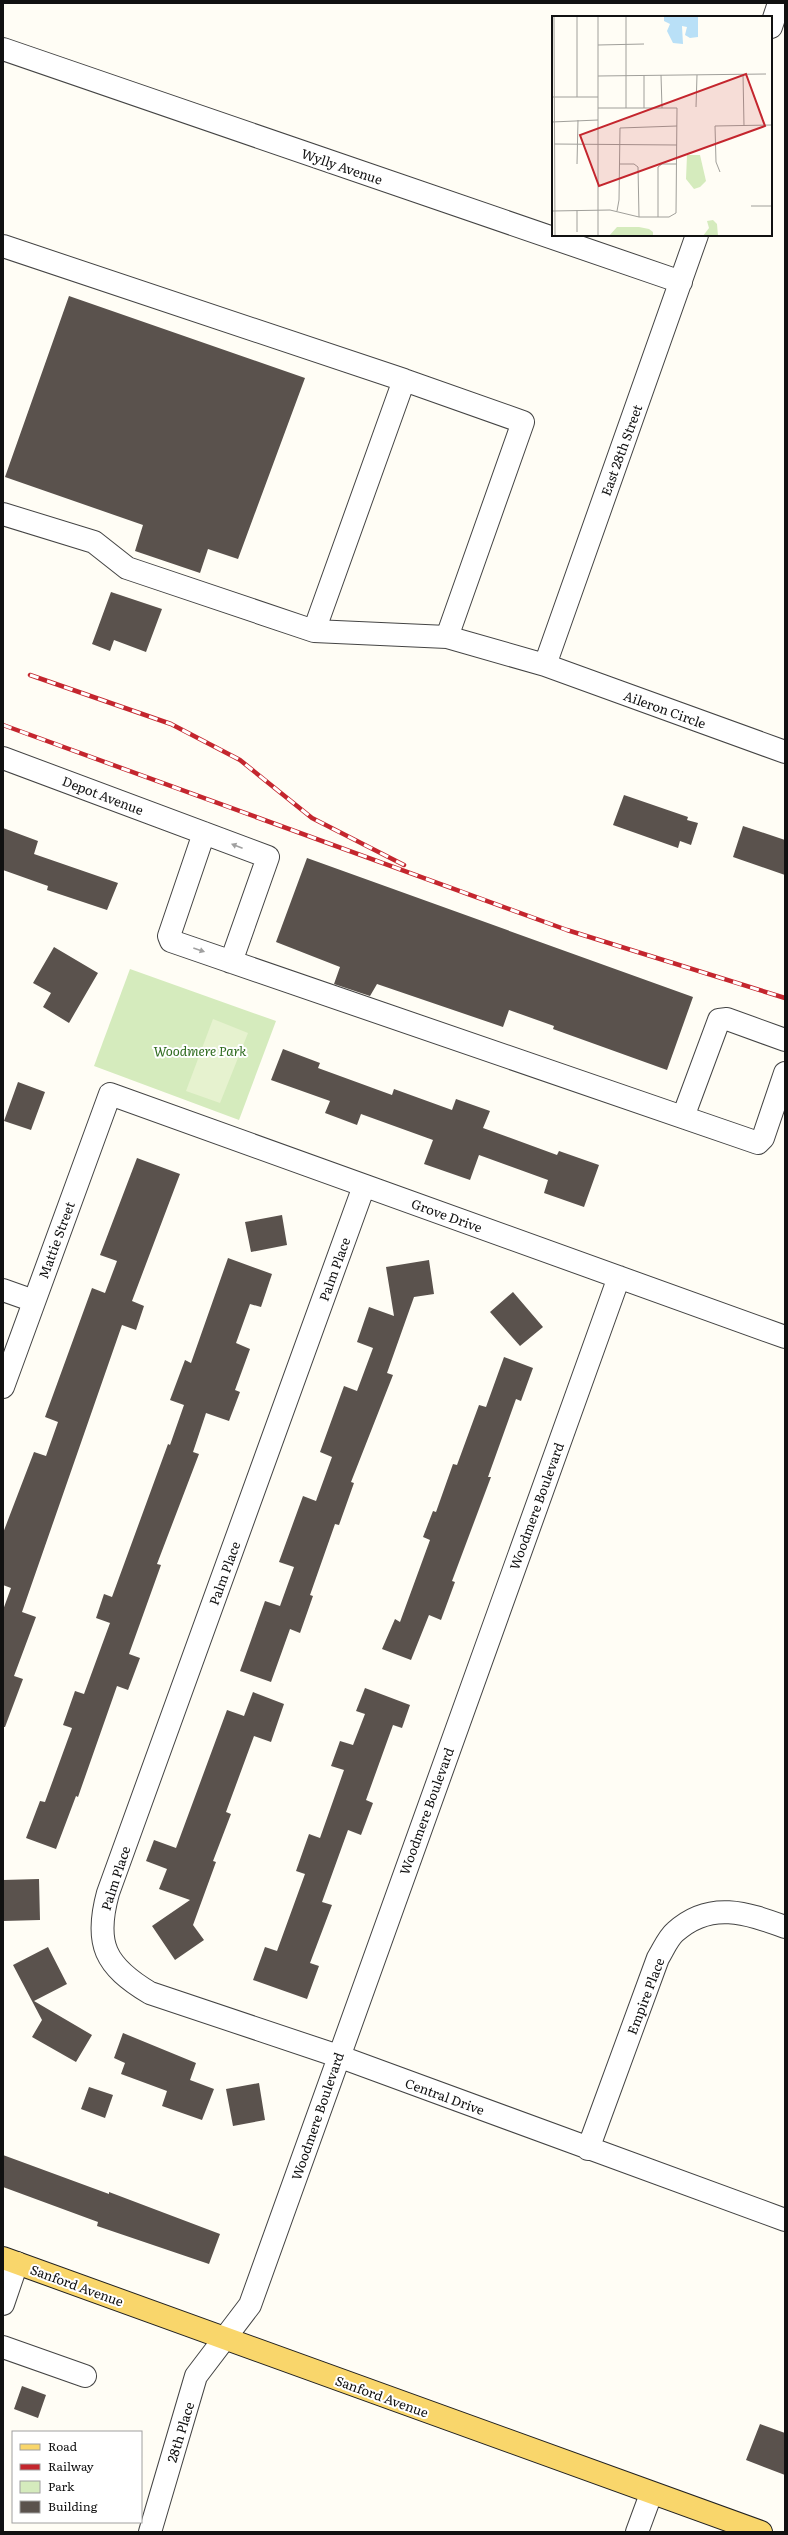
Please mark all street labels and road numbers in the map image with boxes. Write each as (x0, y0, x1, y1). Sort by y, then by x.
street label: Wylly Avenue (299, 143, 385, 189)
street label: East 28th Street (596, 401, 647, 498)
street label: Aileron Circle (621, 685, 709, 733)
street label: Depot Avenue (60, 771, 147, 819)
street label: Grove Drive (409, 1193, 485, 1237)
street label: Mattie Street (33, 1198, 79, 1281)
street label: Palm Place (314, 1234, 354, 1304)
street label: Woodmere Boulevard (504, 1440, 568, 1572)
street label: Palm Place (204, 1538, 244, 1608)
street label: Woodmere Boulevard (394, 1745, 458, 1877)
street label: Palm Place (96, 1843, 134, 1913)
street label: Empire Place (622, 1955, 668, 2037)
street label: Woodmere Boulevard (286, 2049, 348, 2183)
street label: Central Drive (403, 2073, 488, 2119)
street label: Sanford Avenue (28, 2259, 126, 2311)
street label: Sanford Avenue (333, 2370, 431, 2422)
street label: 28th Place (162, 2399, 198, 2465)

